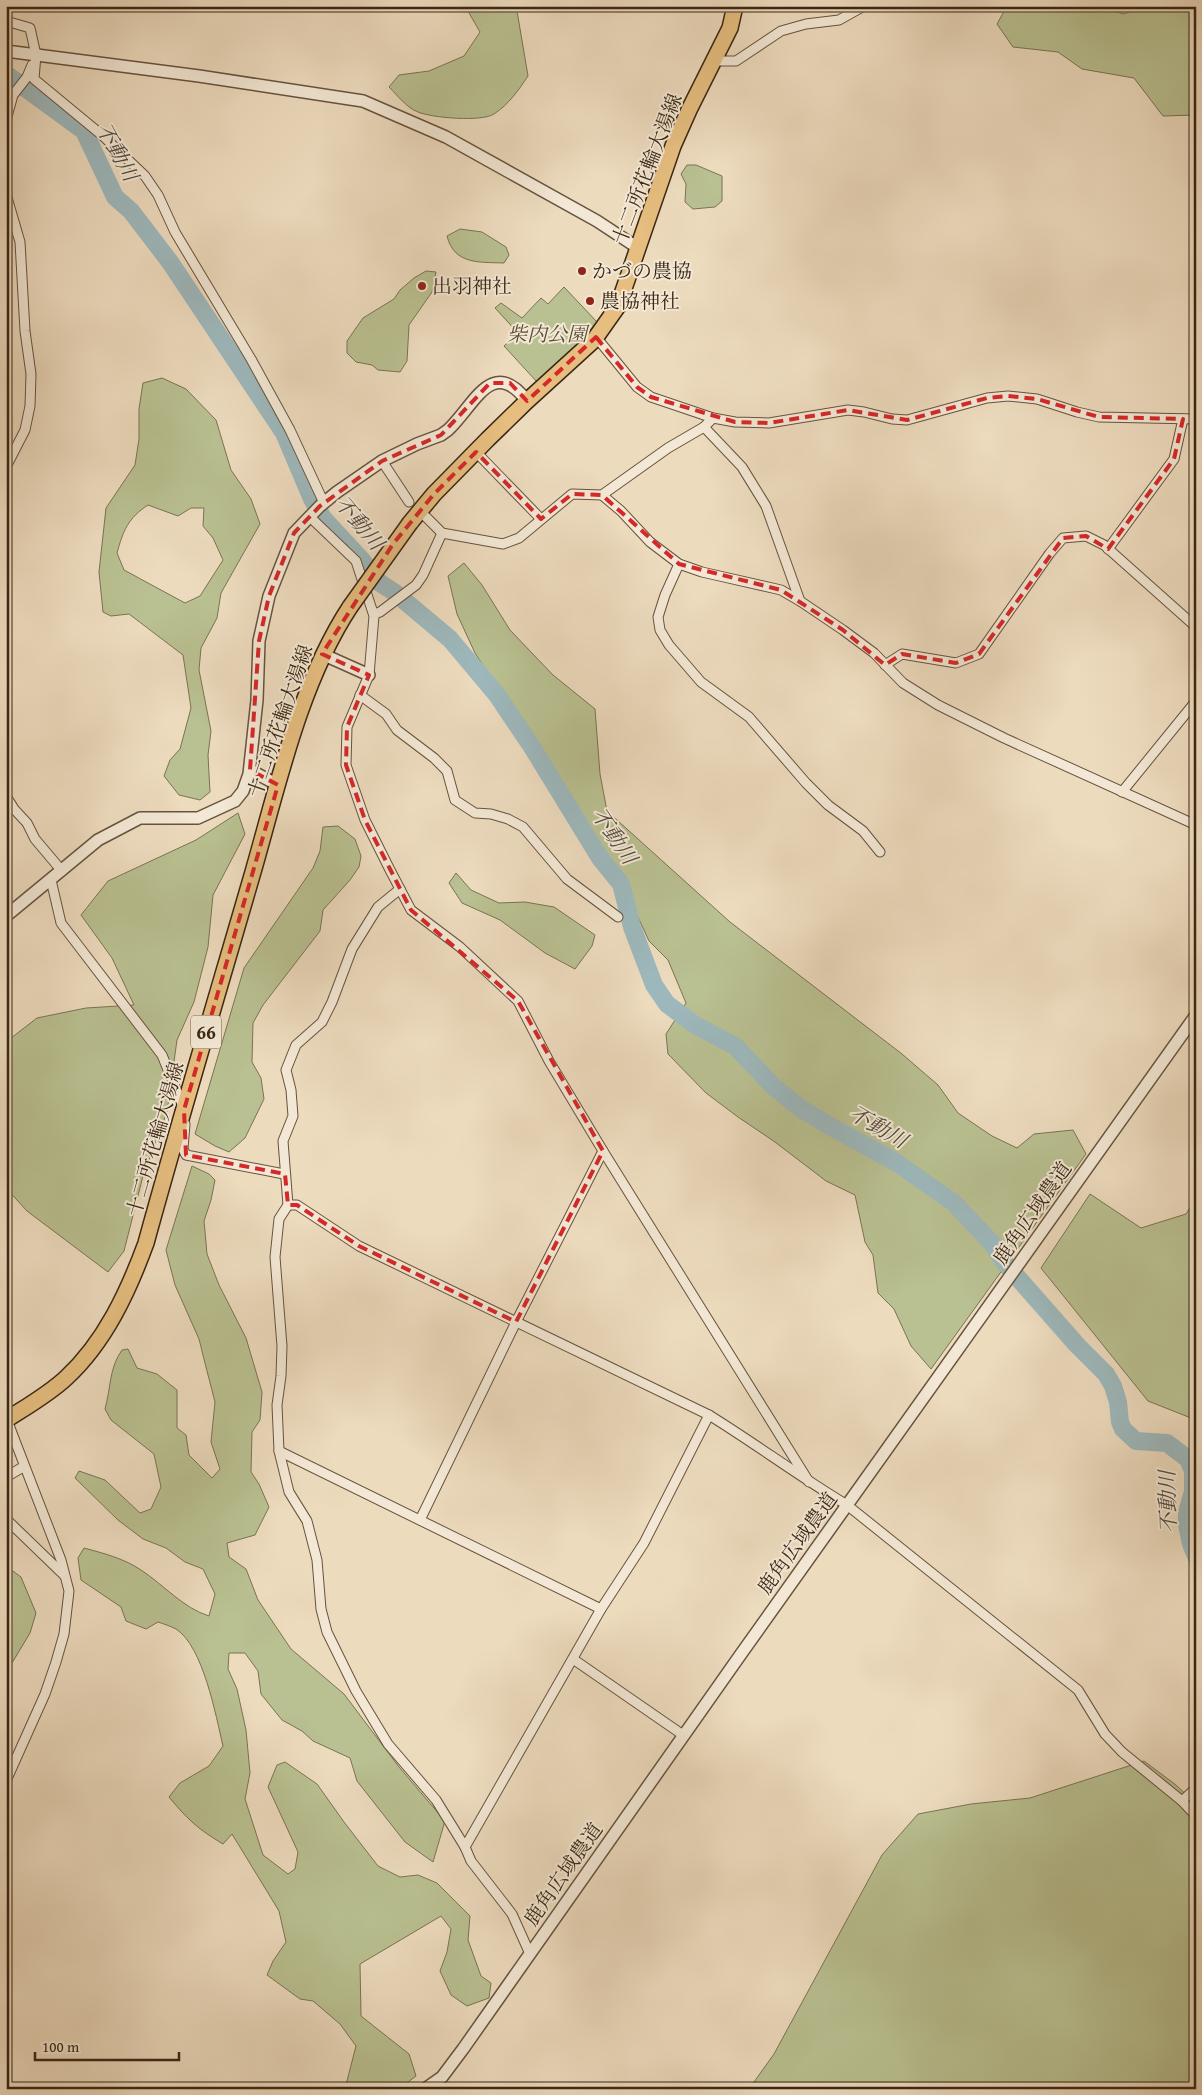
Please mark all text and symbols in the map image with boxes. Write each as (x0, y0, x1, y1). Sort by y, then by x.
street label: 十二所花輪大湯線 (604, 89, 689, 249)
water label: 不動川 (89, 117, 147, 189)
place label: かづの農協 (592, 256, 692, 285)
marker: かづの農協 (576, 265, 588, 277)
place label: 出羽神社 (432, 271, 512, 300)
marker: 出羽神社 (416, 280, 428, 292)
place label: 農協神社 (600, 286, 680, 315)
marker: 農協神社 (584, 295, 596, 307)
park label: 柴内公園 (507, 319, 590, 348)
water label: 不動川 (327, 489, 393, 558)
street label: 十二所花輪大湯線 (240, 640, 319, 801)
water label: 不動川 (584, 801, 646, 872)
road number: 66 (191, 1016, 221, 1048)
street label: 十二所花輪大湯線 (119, 1058, 191, 1220)
water label: 不動川 (843, 1097, 915, 1157)
street label: 鹿角広域農道 (985, 1155, 1078, 1270)
water label: 不動川 (1151, 1468, 1184, 1534)
street label: 鹿角広域農道 (750, 1486, 844, 1600)
street label: 鹿角広域農道 (516, 1816, 609, 1931)
scale bar (35, 2030, 179, 2062)
text: 100 m (42, 2036, 80, 2057)

